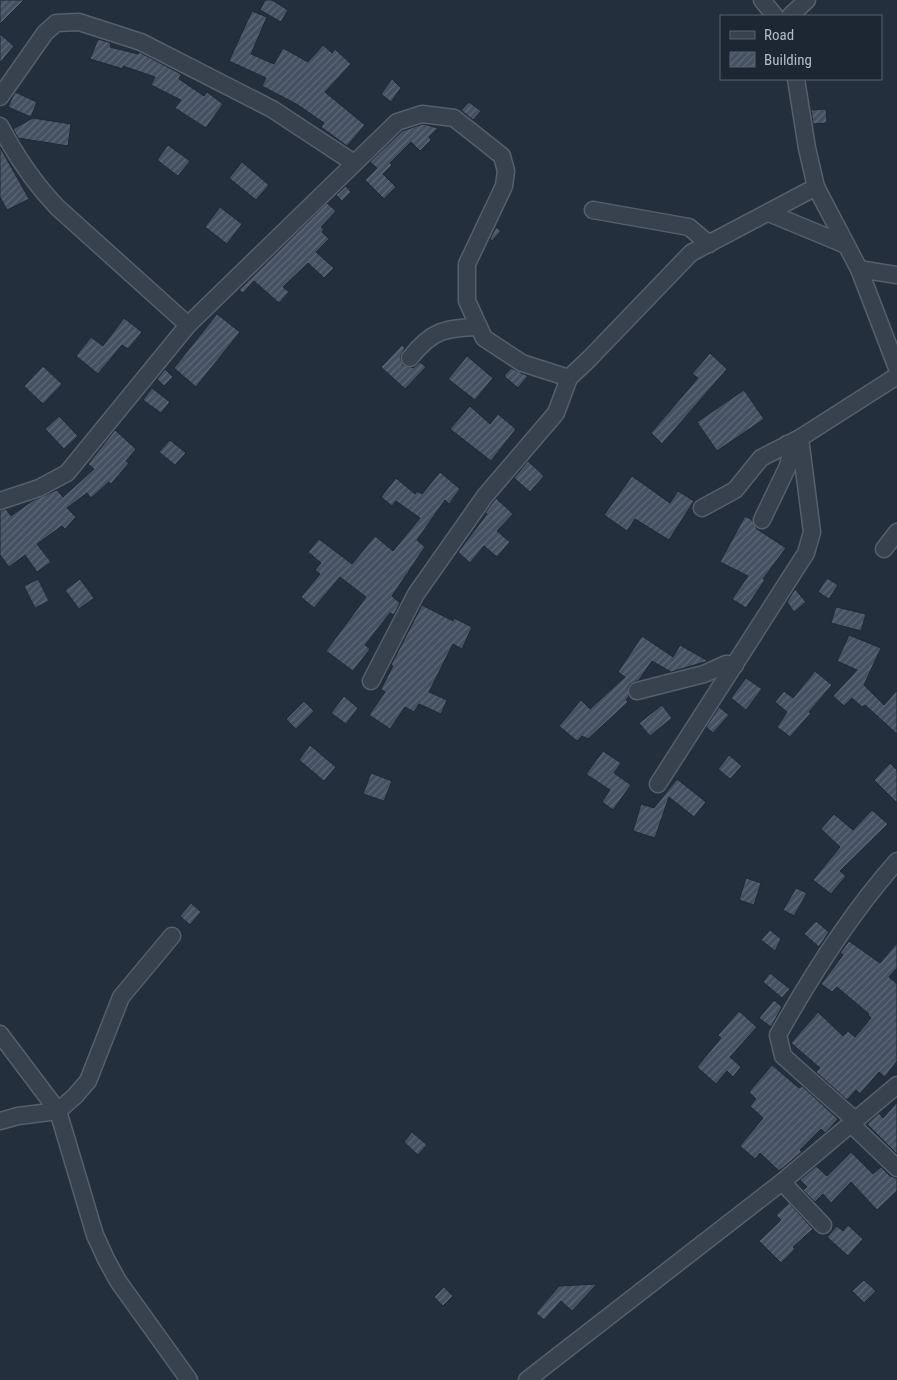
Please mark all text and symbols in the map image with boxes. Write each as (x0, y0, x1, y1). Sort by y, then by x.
legend (720, 15, 882, 80)
text: Road (764, 26, 794, 44)
text: Building (764, 51, 812, 69)

